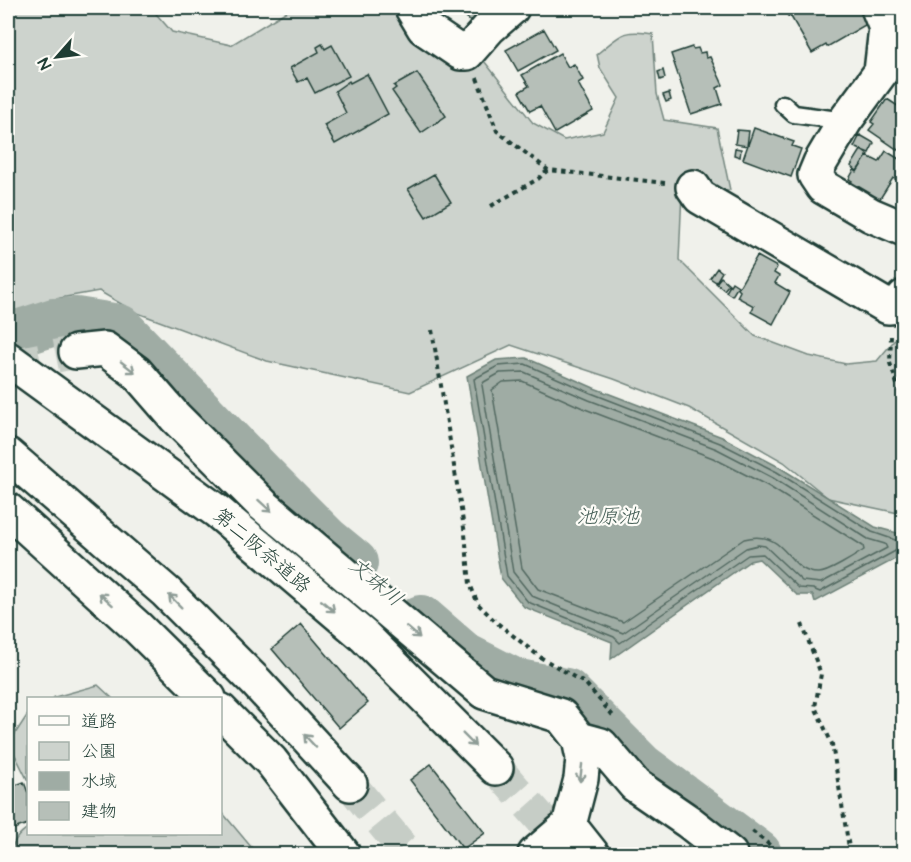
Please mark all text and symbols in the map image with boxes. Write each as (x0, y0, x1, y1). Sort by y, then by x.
north arrow (27, 27, 87, 87)
text: N (33, 54, 57, 73)
one-way arrow (120, 360, 136, 373)
one-way arrow (257, 498, 272, 512)
street label: 第二阪奈道路 (207, 502, 317, 600)
water label: 池原池 (577, 502, 640, 531)
water label: 文珠川 (343, 551, 409, 613)
one-way arrow (99, 592, 114, 606)
one-way arrow (167, 593, 182, 608)
one-way arrow (320, 599, 336, 612)
one-way arrow (405, 625, 420, 639)
legend (27, 697, 222, 835)
text: 道路 (81, 709, 117, 734)
one-way arrow (303, 733, 317, 748)
one-way arrow (461, 733, 476, 748)
text: 公園 (81, 739, 117, 764)
one-way arrow (575, 762, 586, 782)
text: 水域 (81, 769, 117, 794)
text: 建物 (81, 799, 117, 824)

